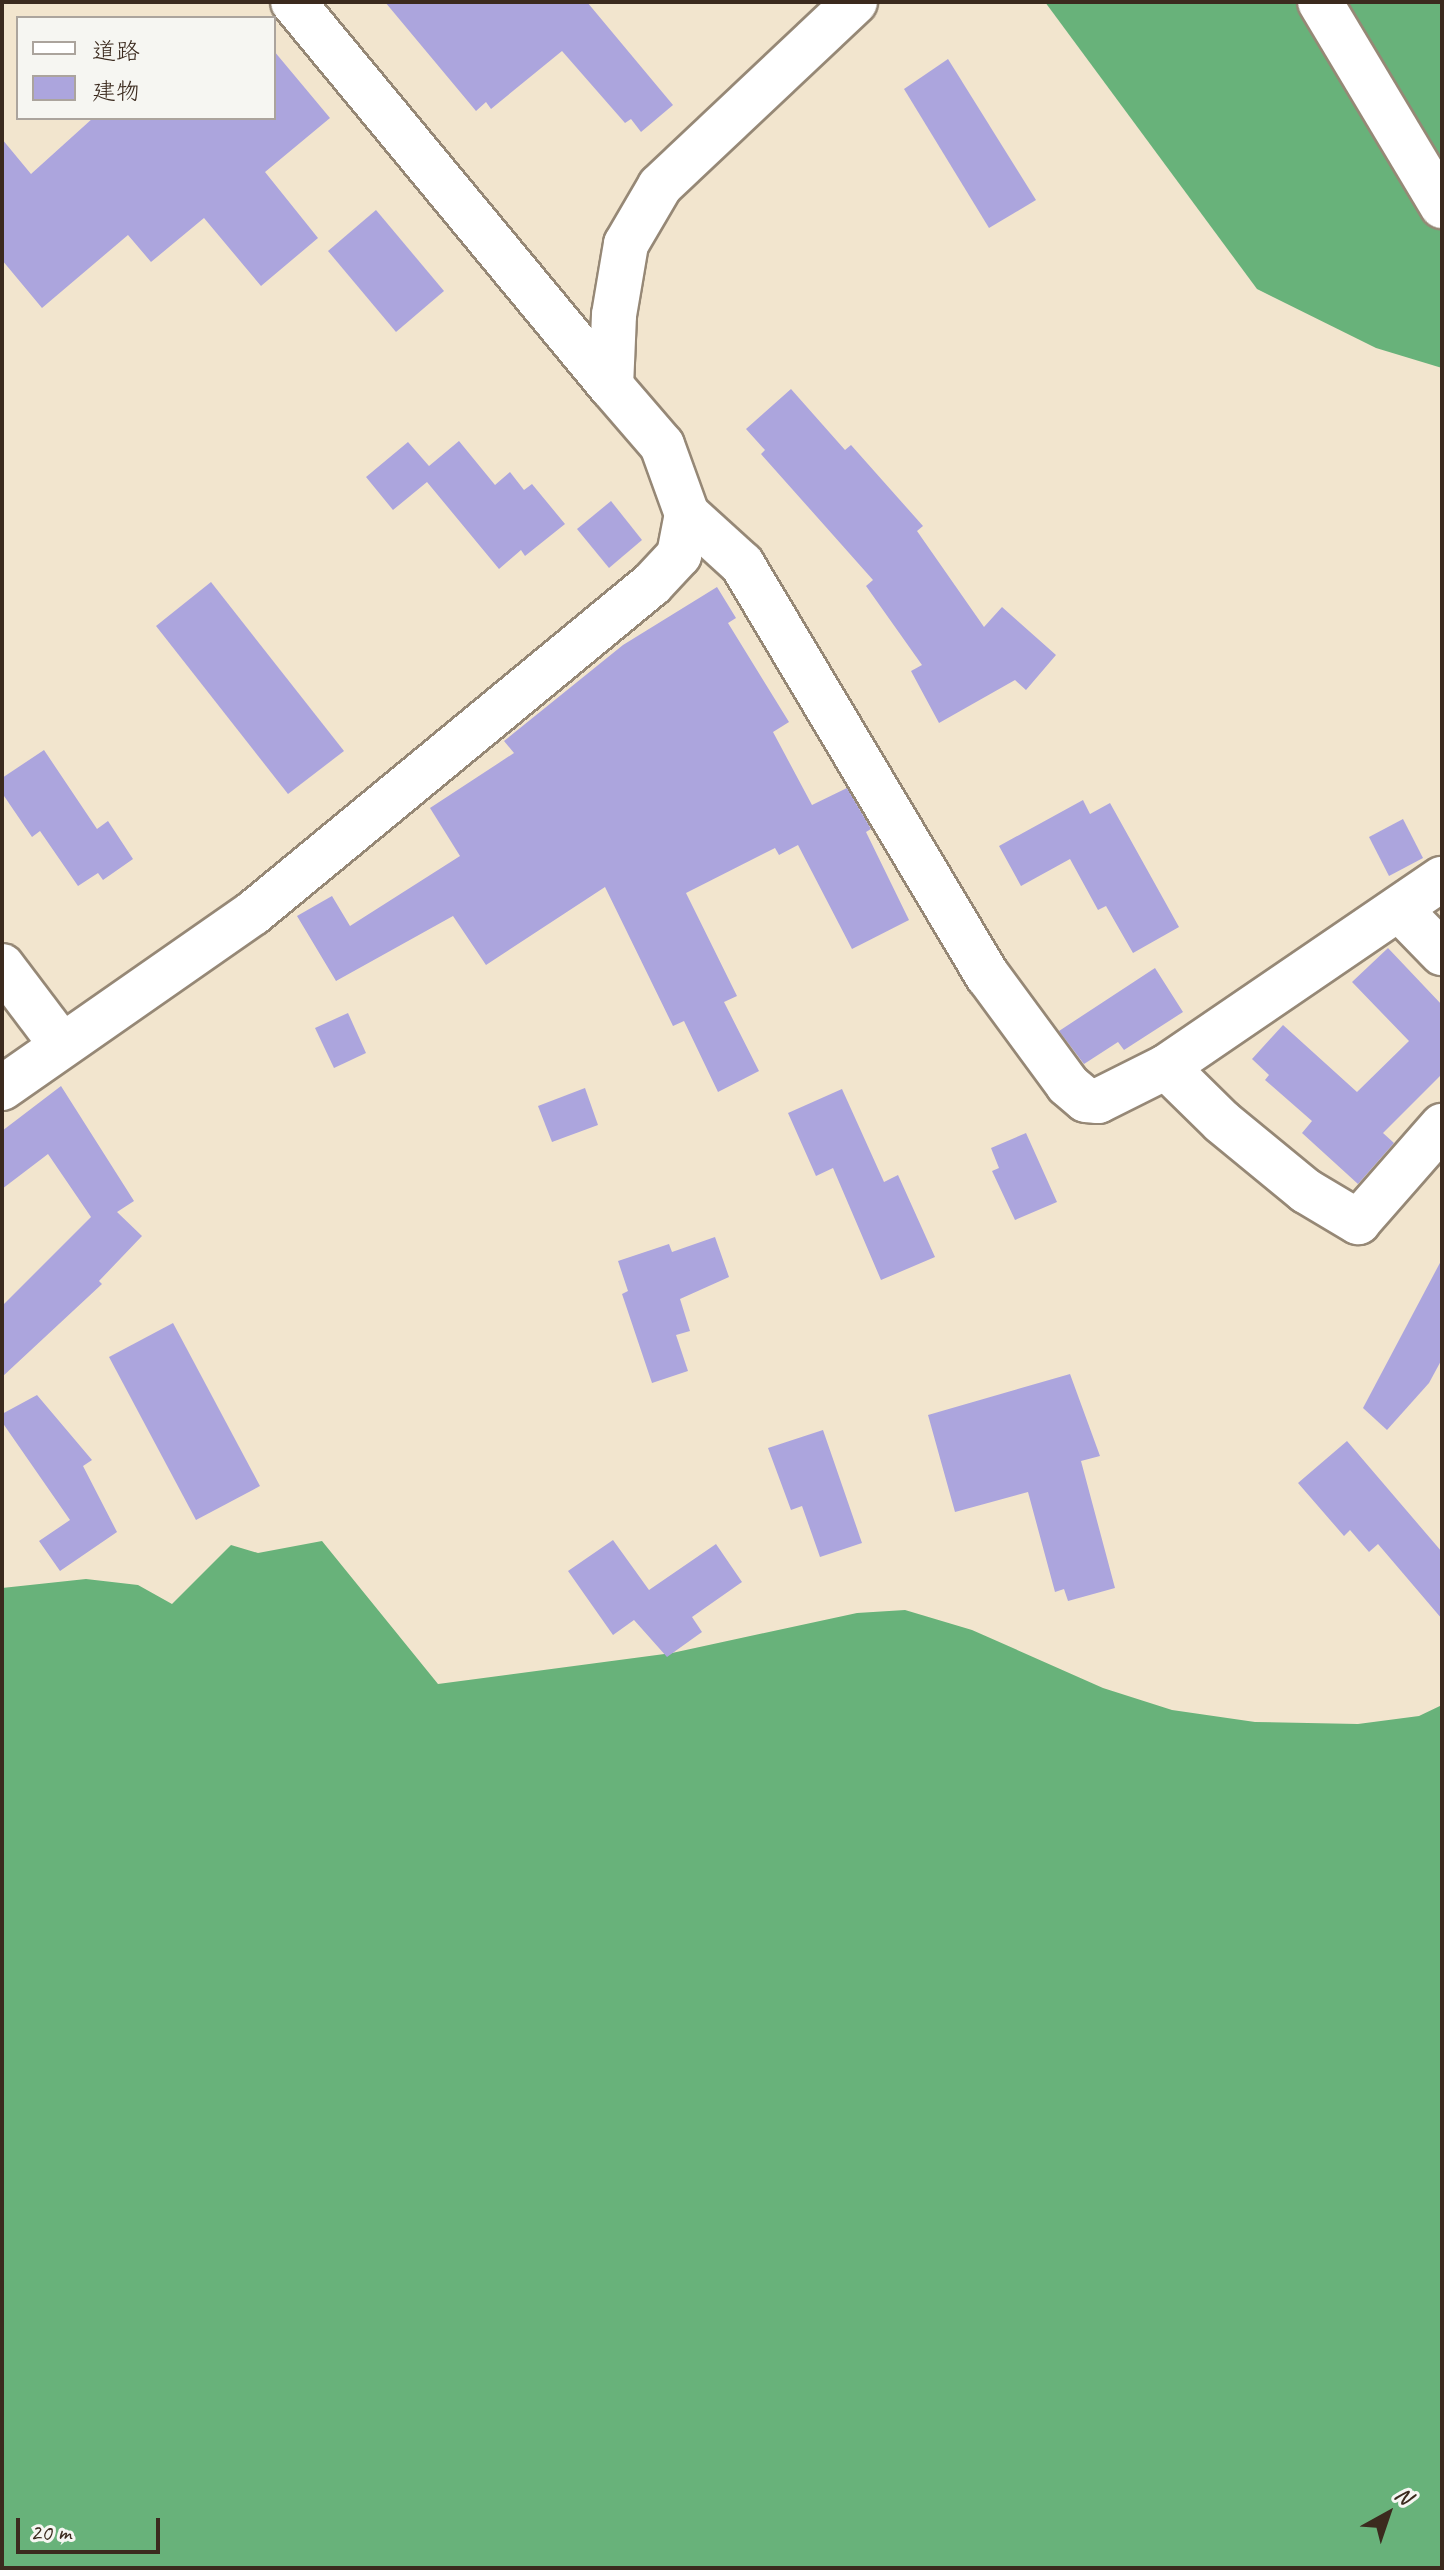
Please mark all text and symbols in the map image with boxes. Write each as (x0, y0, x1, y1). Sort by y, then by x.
legend (16, 16, 276, 120)
text: 道路 (92, 36, 140, 66)
text: 建物 (92, 76, 140, 106)
north arrow (1348, 2474, 1428, 2554)
text: N (1389, 2481, 1418, 2511)
scale bar (20, 2502, 164, 2552)
text: 20 m (30, 2517, 71, 2547)

